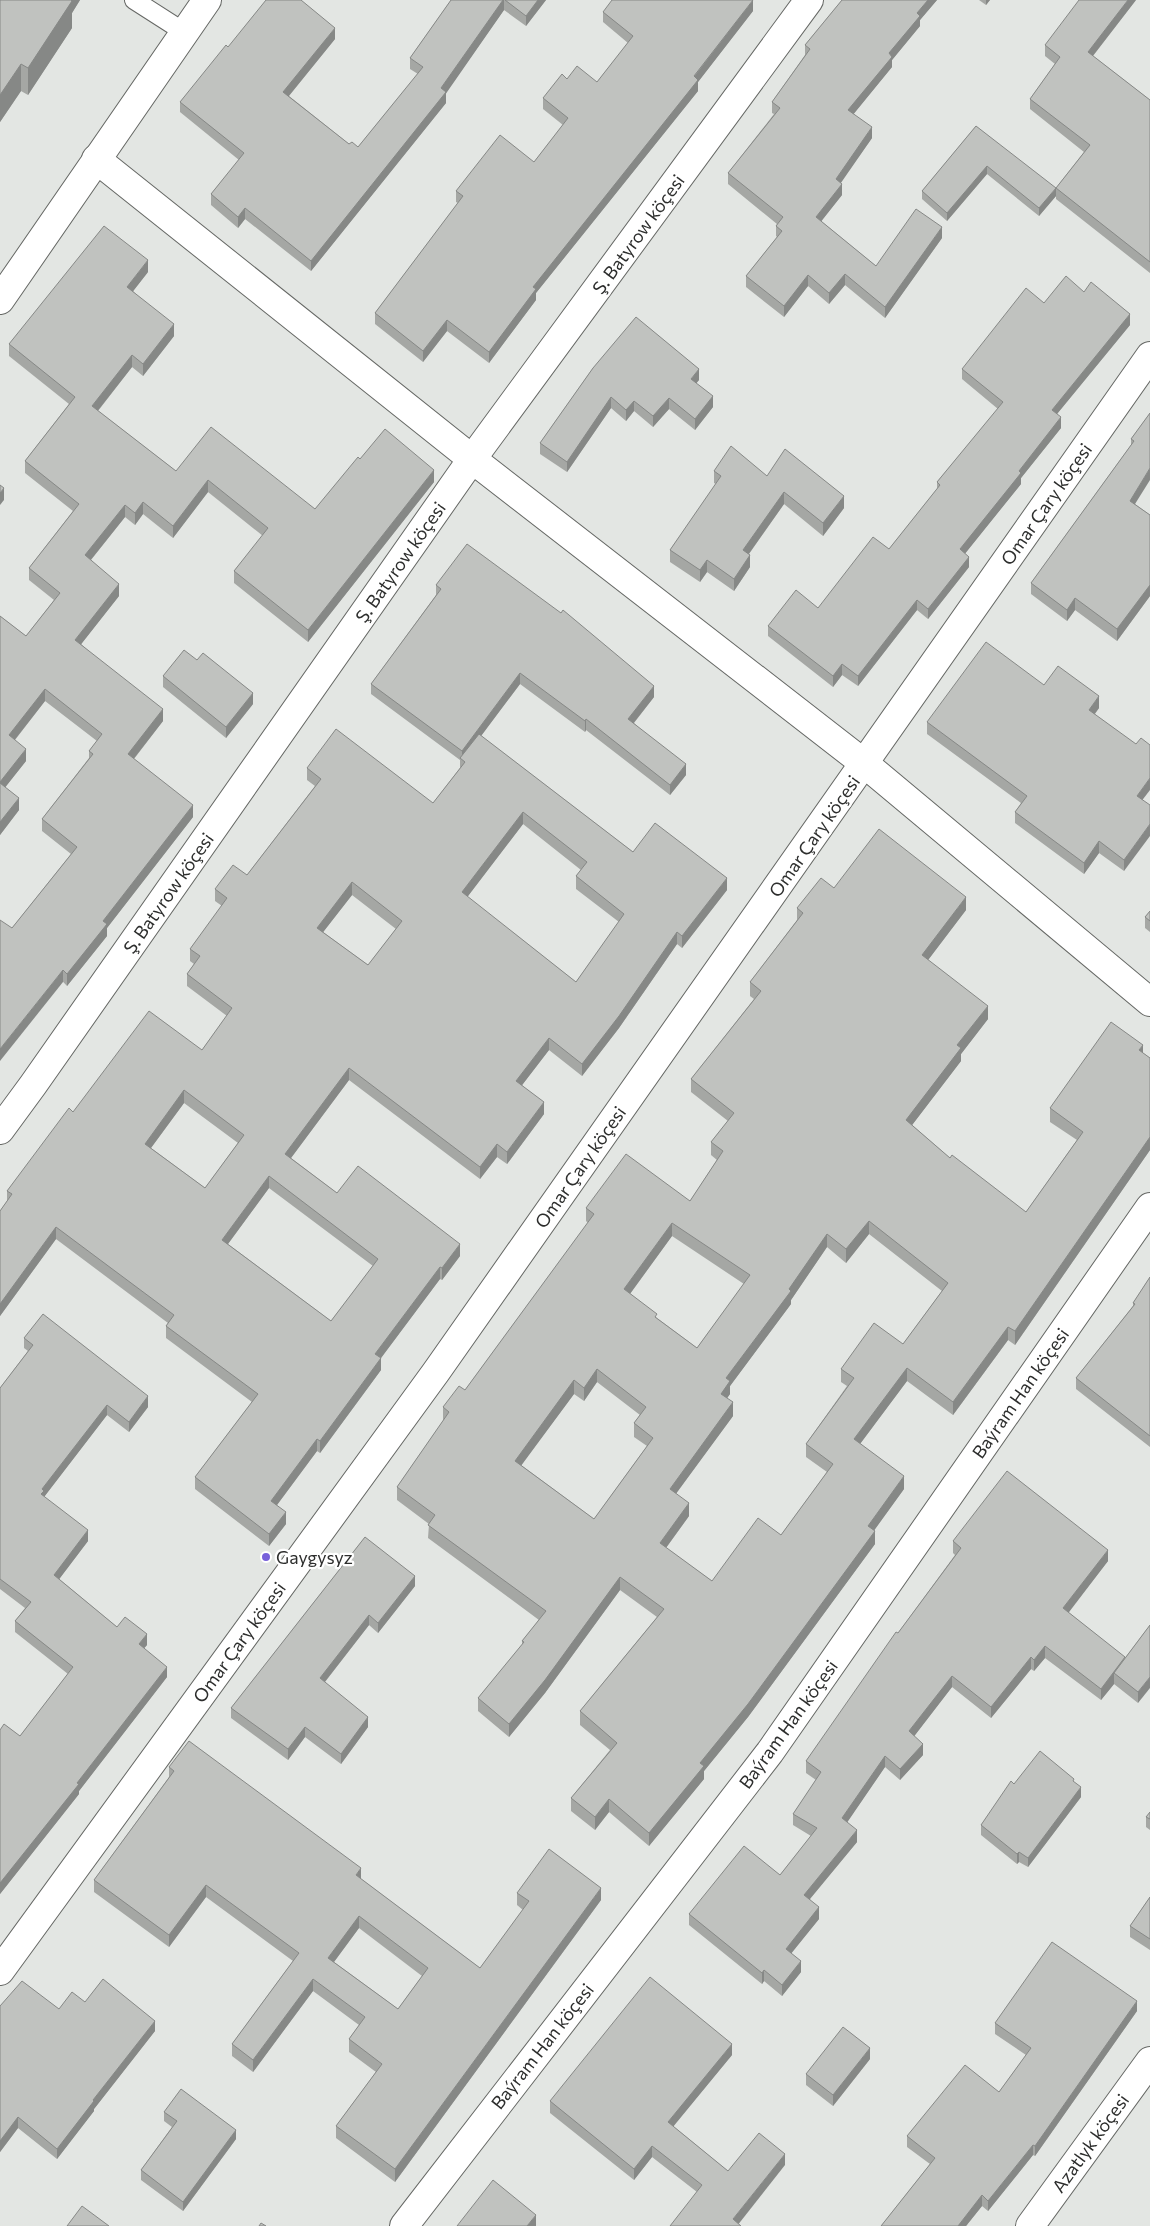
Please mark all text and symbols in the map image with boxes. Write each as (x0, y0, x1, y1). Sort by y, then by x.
street label: Ş. Batyrow köçesi (587, 170, 689, 298)
street label: Omar Çary köçesi (996, 439, 1096, 569)
street label: Ş. Batyrow köçesi (350, 497, 450, 627)
street label: Omar Çary köçesi (764, 771, 864, 901)
street label: Ş. Batyrow köçesi (118, 828, 218, 958)
street label: Omar Çary köçesi (530, 1102, 630, 1232)
street label: Baýram Han köçesi (967, 1324, 1073, 1462)
place label: Gaygysyz (276, 1546, 353, 1568)
marker: Gaygysyz (260, 1551, 272, 1563)
street label: Omar Çary köçesi (188, 1577, 290, 1707)
street label: Baýram Han köçesi (734, 1655, 842, 1793)
street label: Baýram Han köçesi (486, 1979, 598, 2113)
street label: Azatlyk köçesi (1047, 2089, 1133, 2197)

